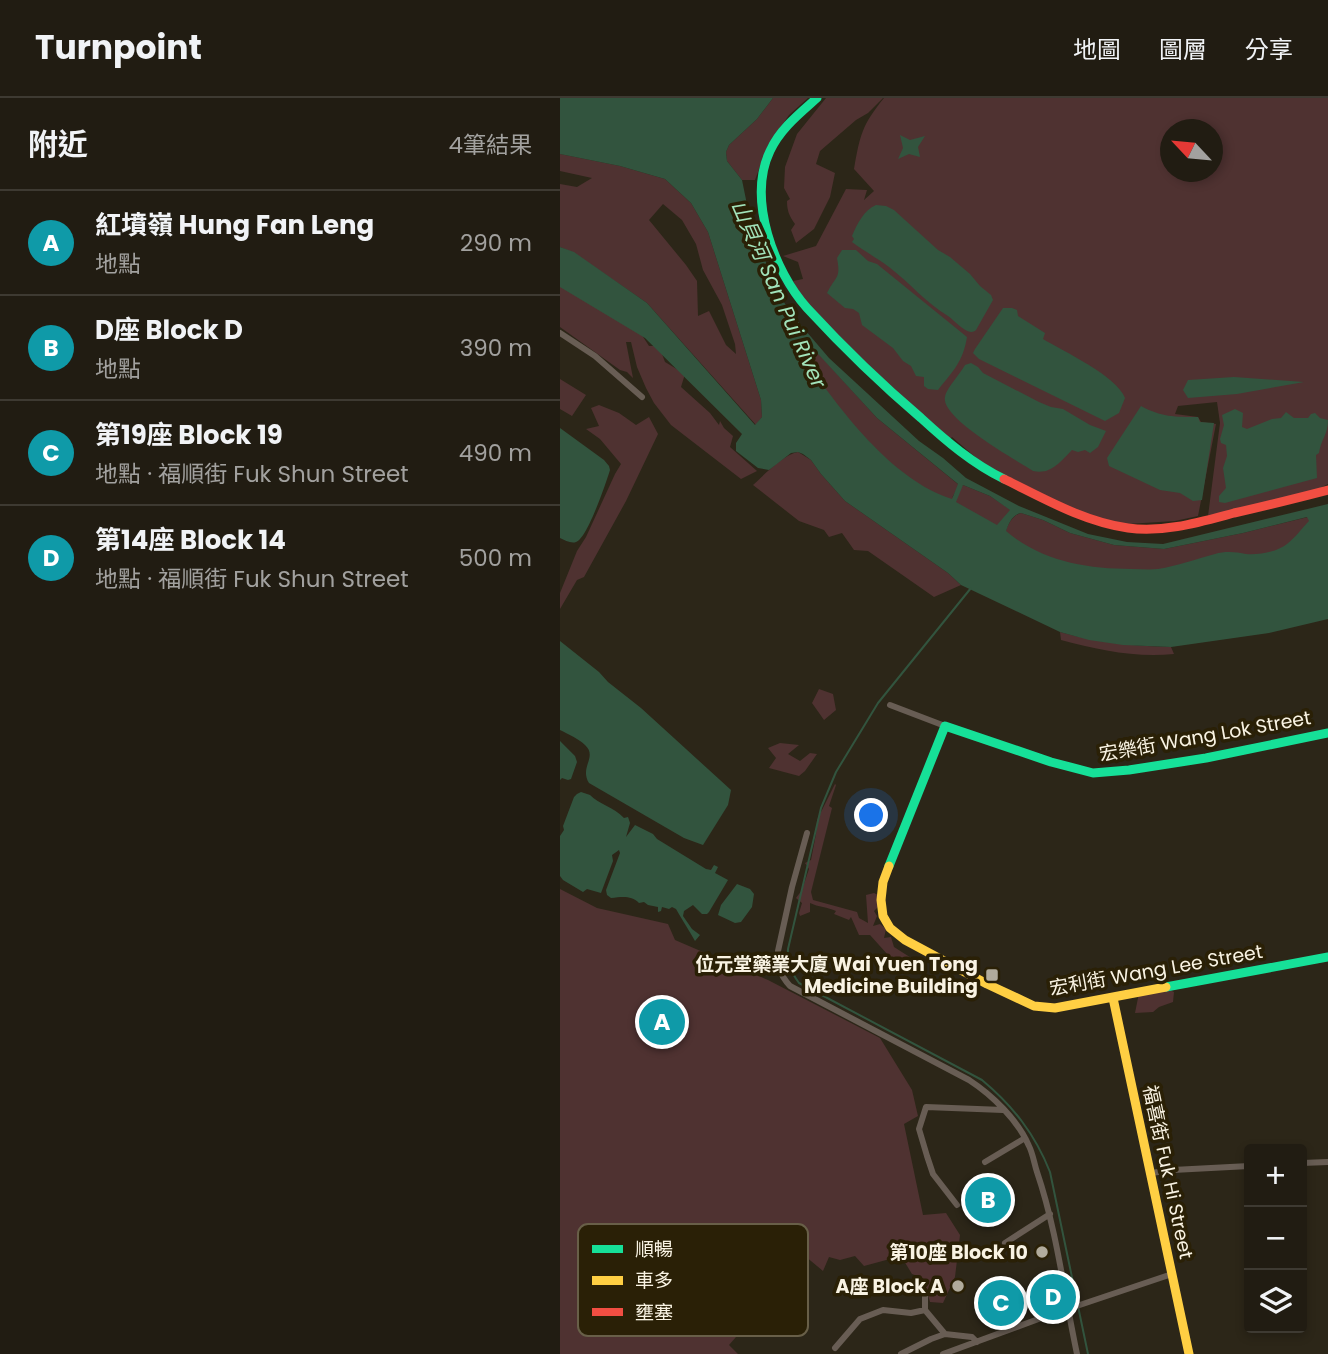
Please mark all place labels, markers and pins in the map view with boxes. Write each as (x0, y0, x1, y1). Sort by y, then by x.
place label: 位元堂藥業大廈 Wai Yuen Tong Medicine Building (695, 951, 978, 1000)
marker: 位元堂藥業大廈 Wai Yuen Tong Medicine Building (984, 967, 1000, 983)
pin: A (639, 996, 685, 1048)
pin: B (965, 1174, 1011, 1226)
place label: 第10座 Block 10 (889, 1239, 1028, 1266)
marker: 第10座 Block 10 (1034, 1244, 1050, 1260)
pin: D (1030, 1271, 1076, 1323)
place label: A座 Block A (835, 1273, 944, 1300)
pin: C (978, 1277, 1024, 1329)
marker: A座 Block A (950, 1278, 966, 1294)

